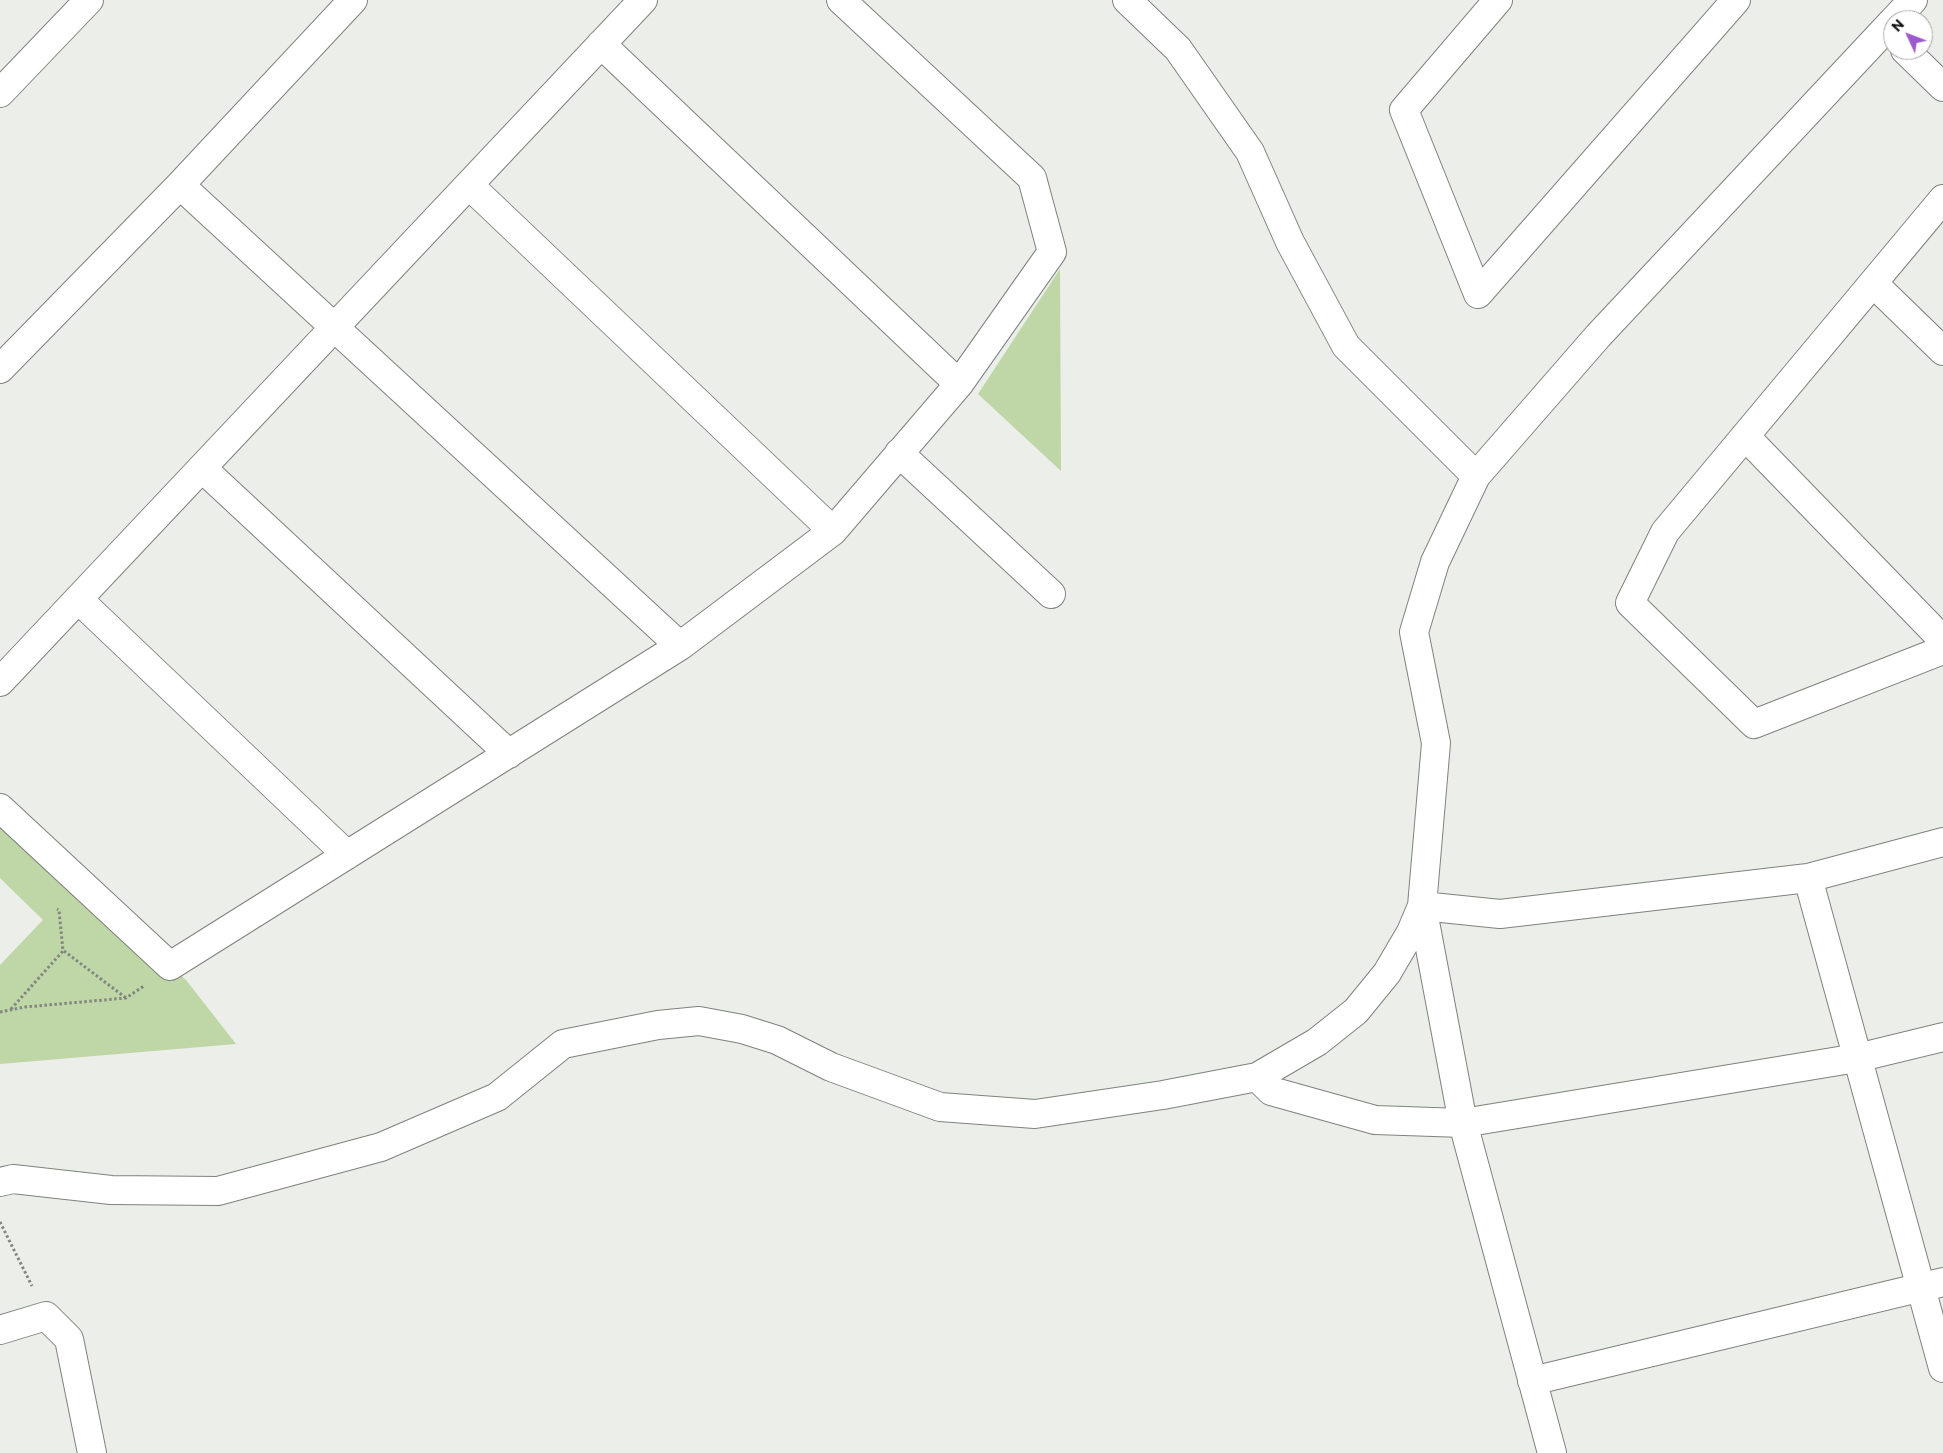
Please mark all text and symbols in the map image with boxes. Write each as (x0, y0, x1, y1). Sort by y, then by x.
north arrow (1883, 10, 1933, 60)
text: N (1888, 15, 1907, 35)

